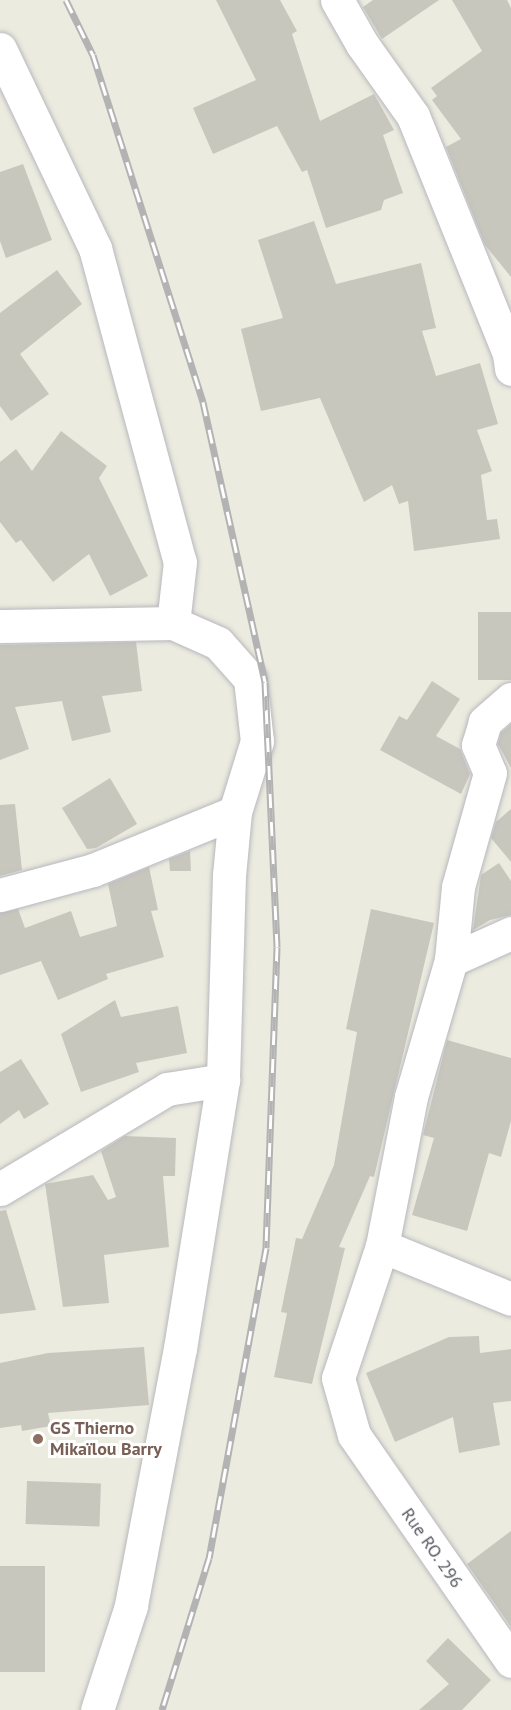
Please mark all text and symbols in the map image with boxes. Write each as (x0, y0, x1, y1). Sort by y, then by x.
place label: GS Thierno Mikaïlou Barry (50, 1418, 162, 1460)
marker: GS Thierno Mikaïlou Barry (31, 1432, 45, 1446)
street label: Rue RO. 296 (396, 1503, 468, 1593)

